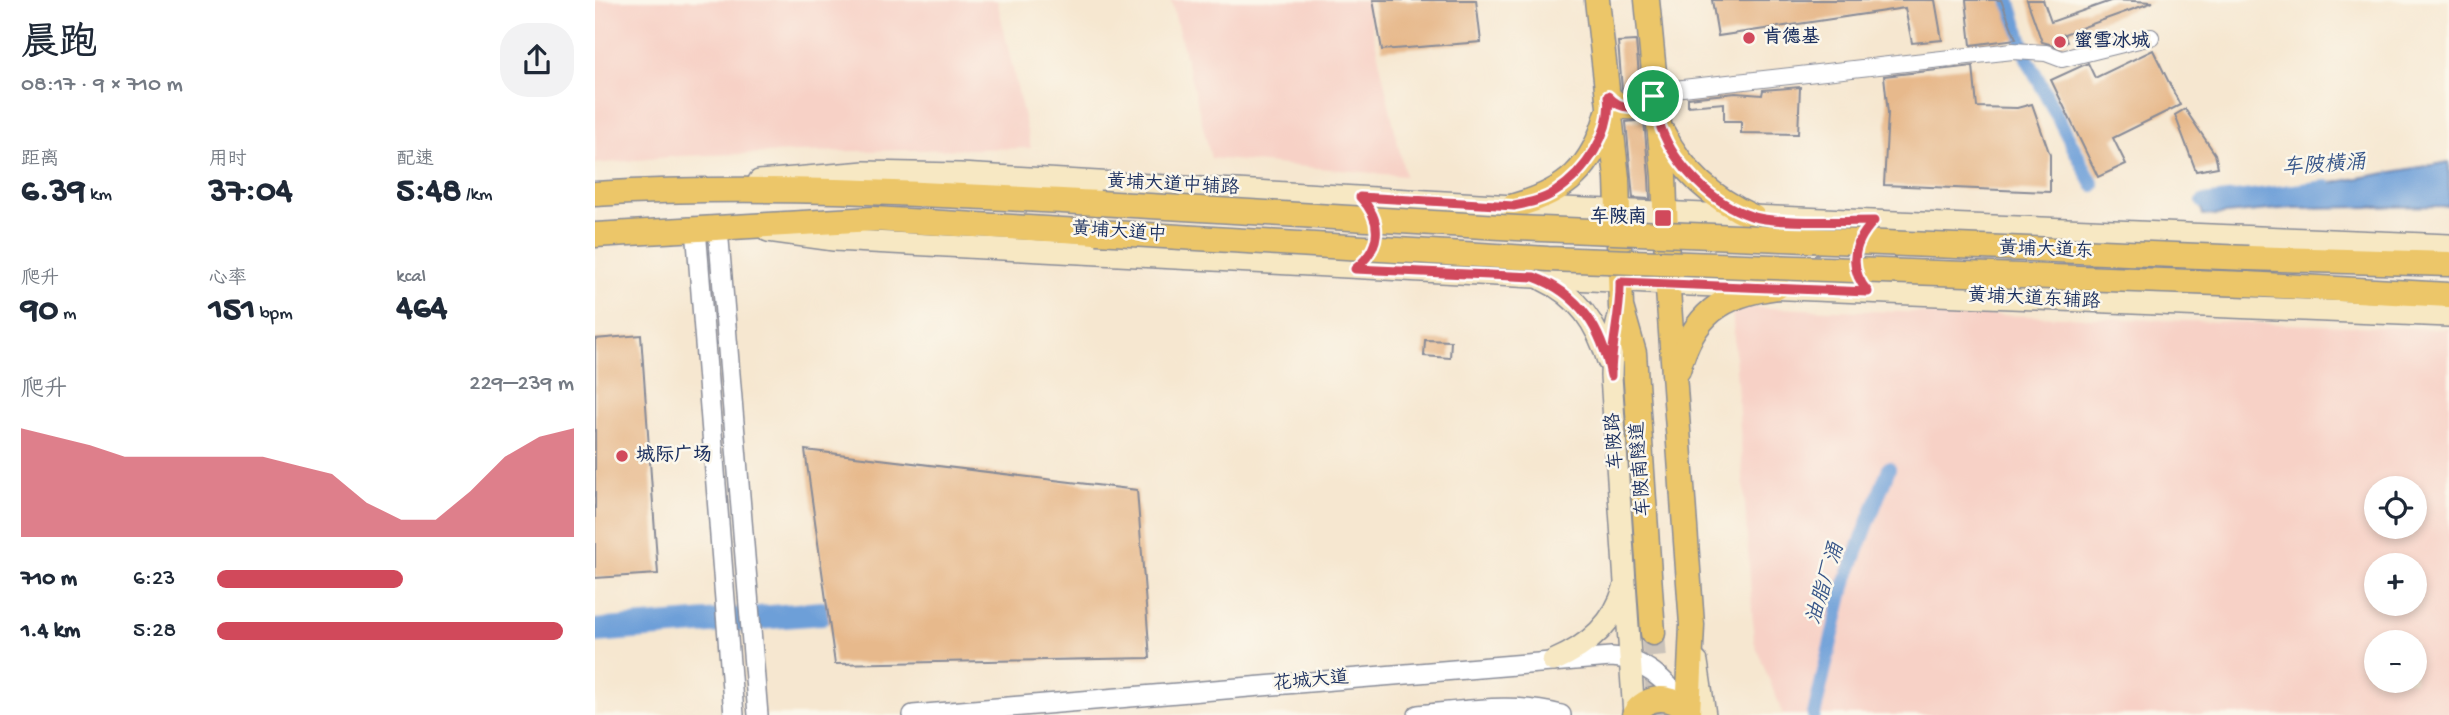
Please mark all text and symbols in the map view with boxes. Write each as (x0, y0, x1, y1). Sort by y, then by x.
button: share (500, 23, 574, 97)
text: 晨跑 (21, 24, 97, 68)
place label: 肯德基 (1763, 26, 1820, 50)
marker: 肯德基 (1741, 30, 1757, 46)
place label: 蜜雪冰城 (2074, 30, 2150, 54)
marker: 蜜雪冰城 (2052, 34, 2068, 50)
pin (1623, 66, 1683, 126)
text: 08:17 · 9 × 710 m (21, 72, 183, 99)
icon: arrive (1634, 77, 1672, 115)
text: 距离 (21, 149, 59, 172)
text: 用时 (209, 149, 247, 172)
text: 配速 (396, 149, 434, 172)
water label: 车陂横涌 (2281, 150, 2368, 182)
street label: 黄埔大道中辅路 (1106, 170, 1240, 201)
text: 6.39 (21, 172, 85, 213)
text: 37:04 (209, 172, 292, 213)
text: 5:48 (396, 172, 461, 213)
text: km (85, 184, 112, 207)
text: /km (461, 184, 493, 207)
place label: 车陂南 (1590, 206, 1647, 230)
marker: 车陂南 (1653, 208, 1673, 228)
street label: 黄埔大道中 (1071, 217, 1167, 248)
street label: 黄埔大道东 (1998, 237, 2094, 264)
text: kcal (396, 266, 426, 289)
text: 爬升 (21, 268, 59, 291)
text: 心率 (209, 268, 247, 291)
street label: 黄埔大道东辅路 (1967, 284, 2101, 315)
text: 464 (396, 289, 447, 330)
text: 90 (21, 291, 58, 332)
text: 151 (209, 291, 255, 332)
text: m (58, 303, 76, 326)
text: bpm (255, 303, 293, 326)
text: 229–239 m (469, 371, 574, 398)
text: 爬升 (21, 377, 67, 404)
street label: 车陂路 (1602, 412, 1629, 470)
street label: 车陂南隧道 (1626, 421, 1657, 517)
place label: 城际广场 (636, 444, 712, 468)
marker: 城际广场 (614, 448, 630, 464)
map controls (2364, 476, 2427, 693)
button: locate (2364, 476, 2427, 539)
water label: 油脂厂涌 (1802, 539, 1852, 628)
button: + (2364, 553, 2427, 616)
text: 710 m (21, 566, 77, 593)
text: 6:23 (133, 566, 175, 593)
text: 1.4 km (21, 618, 80, 645)
text: 5:28 (133, 618, 176, 645)
button: − (2364, 630, 2427, 693)
street label: 花城大道 (1272, 666, 1350, 697)

